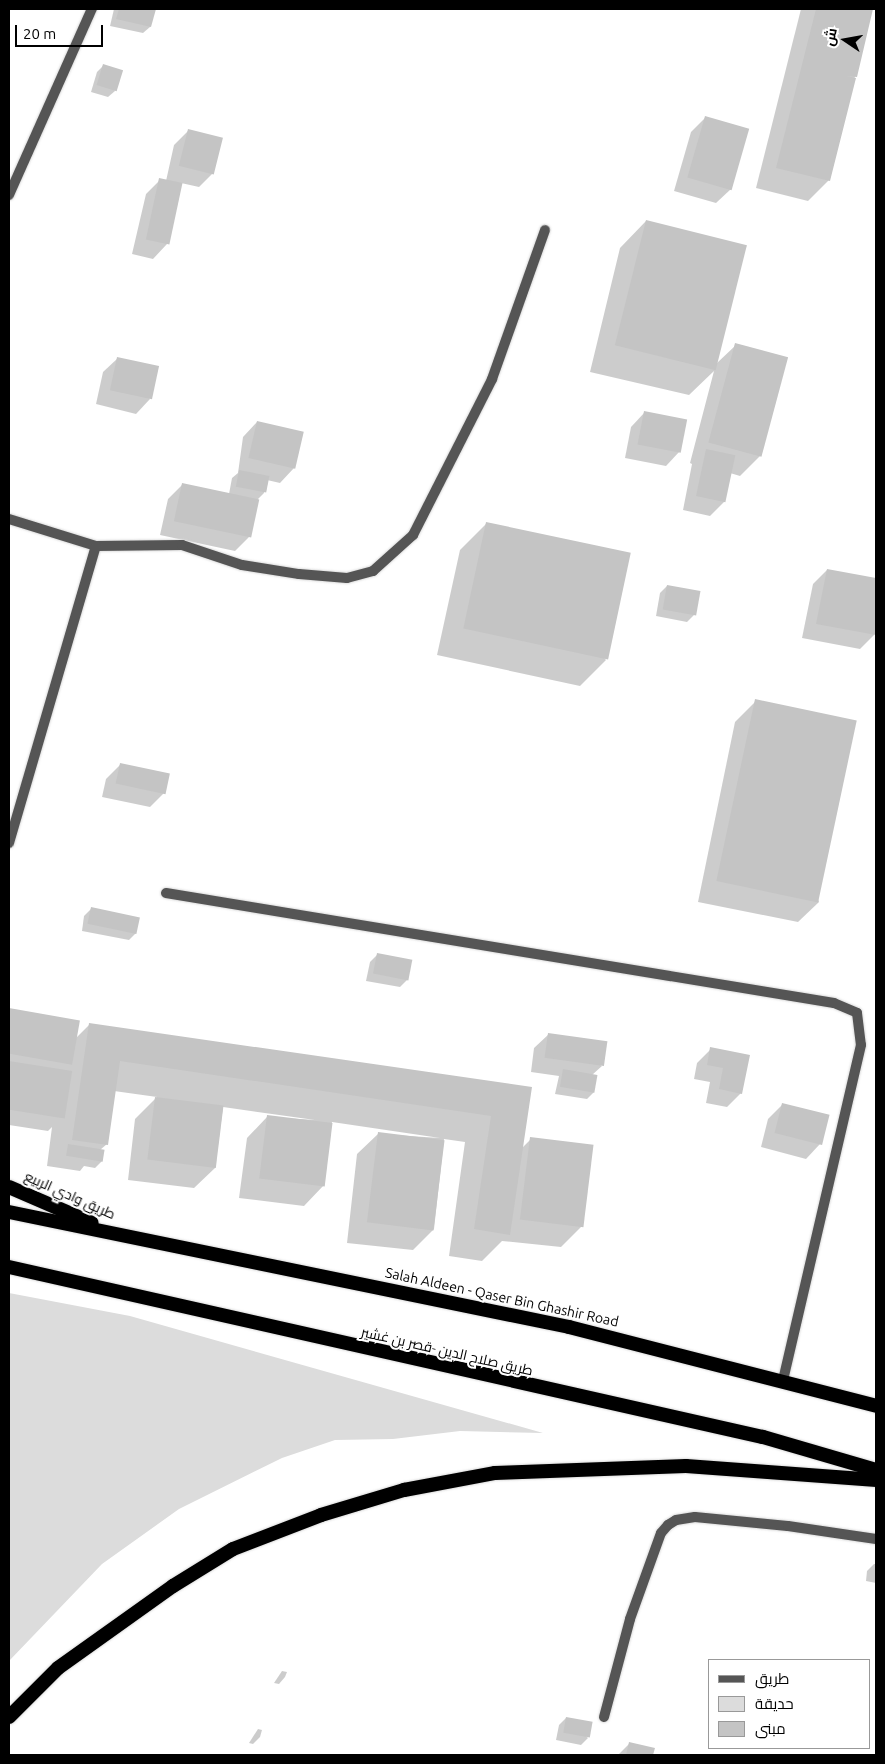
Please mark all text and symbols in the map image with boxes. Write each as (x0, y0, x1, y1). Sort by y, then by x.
scale bar (18, 15, 105, 47)
north arrow (820, 15, 870, 65)
text: 20 m (23, 25, 56, 42)
text: ش (821, 26, 840, 47)
street label: طريق وادي الربيع (22, 1167, 118, 1223)
street label: Salah Aldeen - Qaser Bin Ghashir Road (384, 1264, 620, 1330)
street label: طريق صلاح الدين -قصر بن غشير (359, 1323, 535, 1379)
legend (708, 1659, 870, 1749)
text: طريق (755, 1670, 789, 1687)
text: حديقة (755, 1695, 794, 1712)
text: مبنى (755, 1720, 786, 1737)

